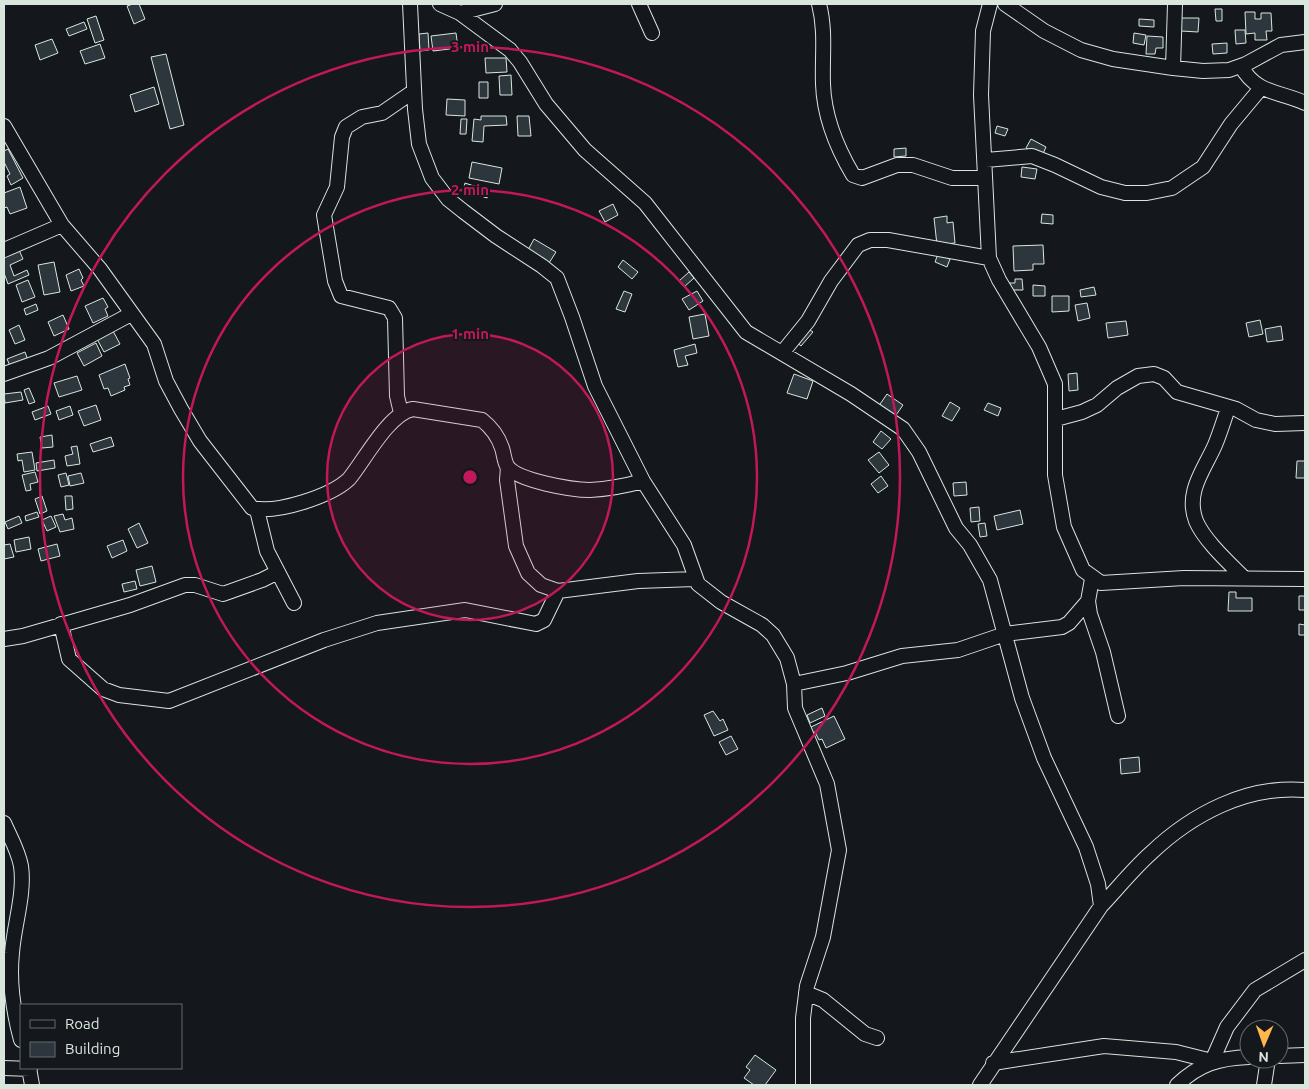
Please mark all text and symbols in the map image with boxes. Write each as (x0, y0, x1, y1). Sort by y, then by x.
text: 3 min (451, 38, 489, 55)
text: 2 min (451, 181, 489, 198)
text: 1 min (451, 325, 489, 342)
centre of rings (461, 468, 479, 486)
legend (20, 1004, 182, 1069)
text: Road (65, 1015, 100, 1032)
north arrow (1239, 1019, 1289, 1069)
text: Building (65, 1040, 120, 1057)
text: N (1258, 1049, 1269, 1065)

